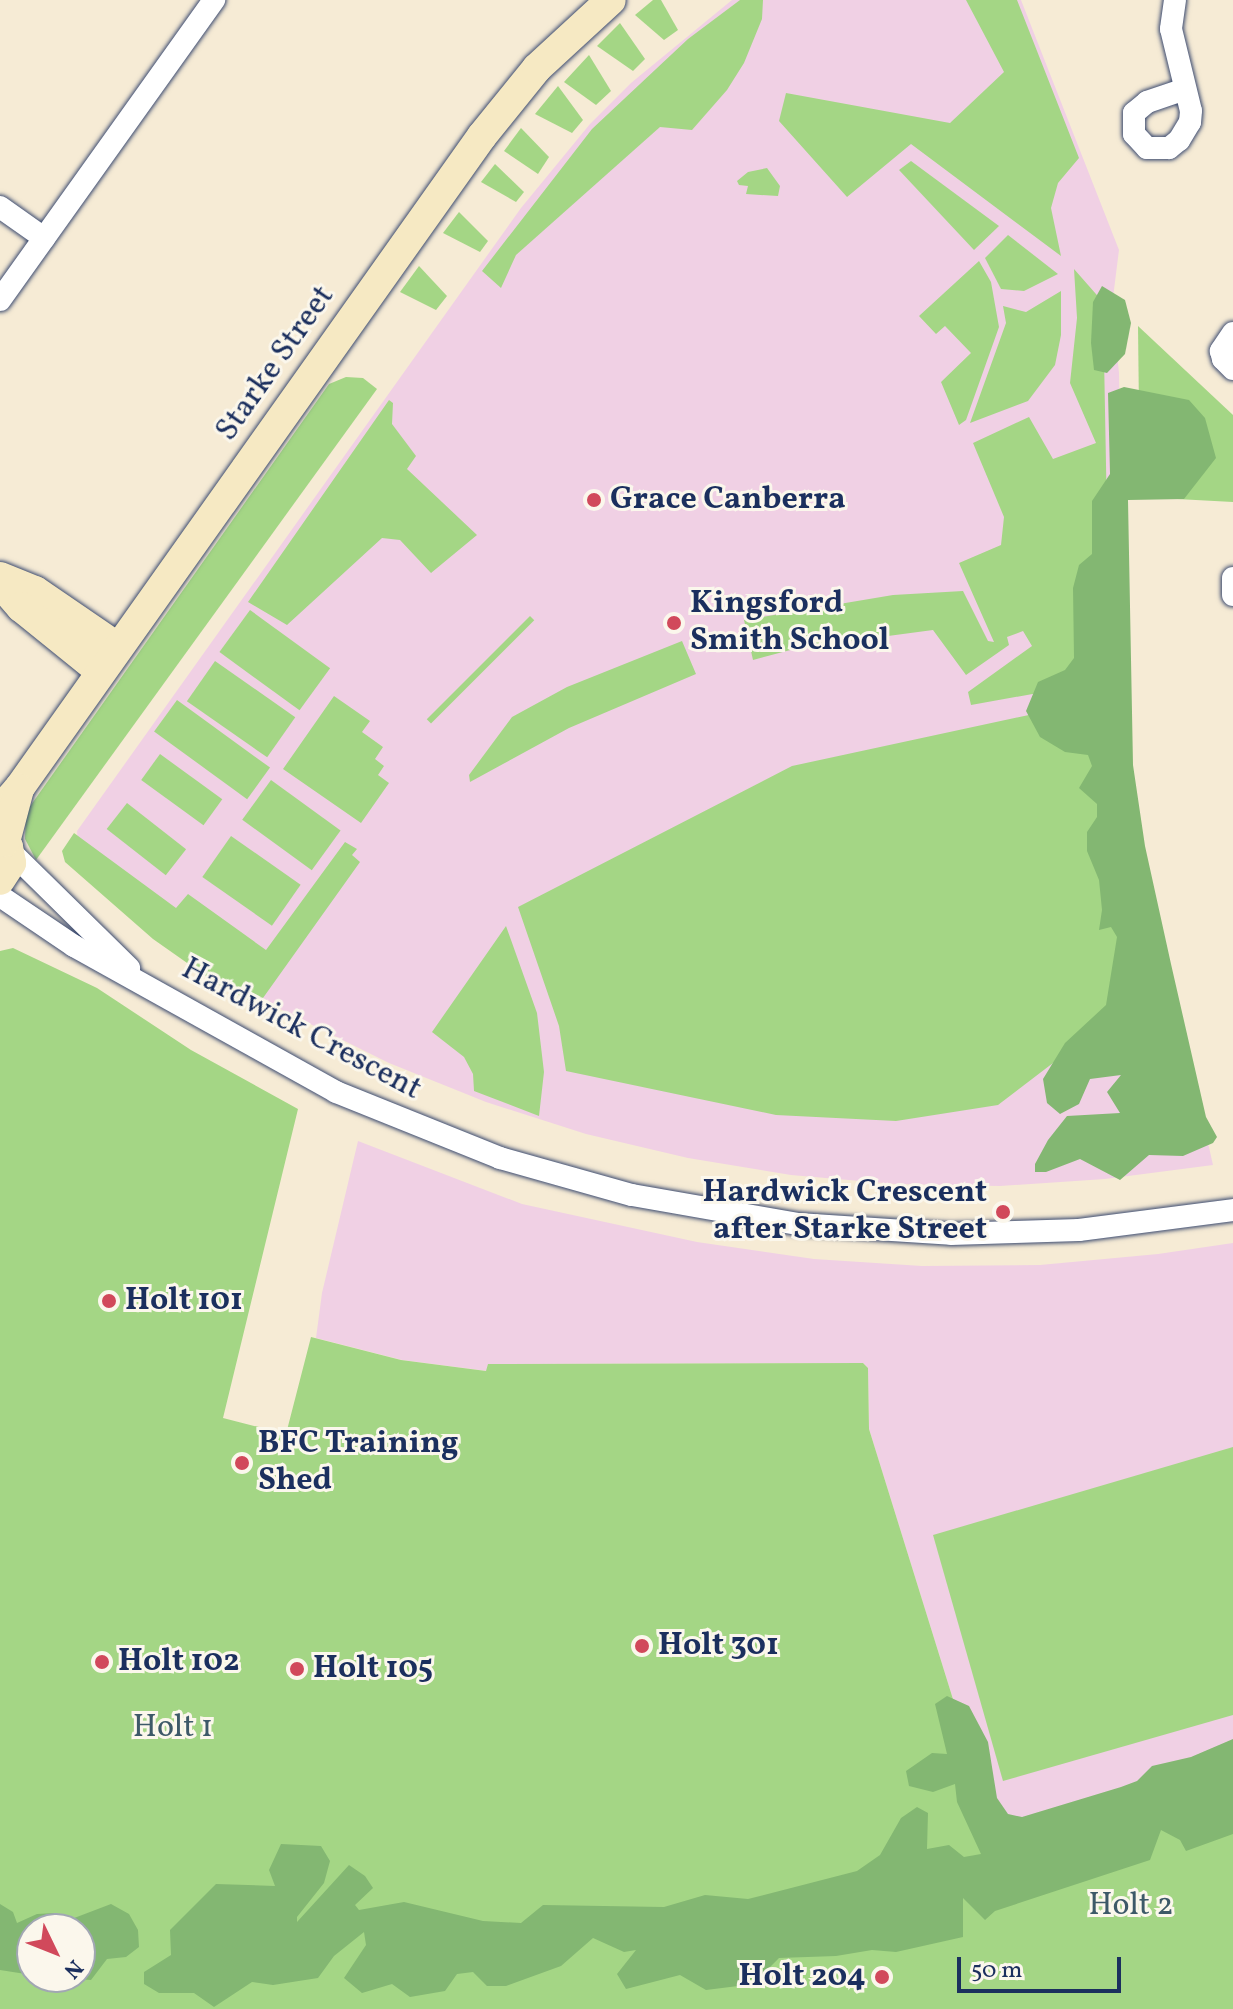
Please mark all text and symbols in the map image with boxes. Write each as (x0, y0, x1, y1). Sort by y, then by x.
street label: Starke Street (208, 279, 344, 449)
place label: Grace Canberra (610, 481, 846, 519)
marker: Grace Canberra (585, 491, 603, 509)
place label: Kingsford Smith School (690, 586, 889, 661)
marker: Kingsford Smith School (665, 614, 683, 632)
street label: Hardwick Crescent (174, 951, 428, 1109)
place label: Hardwick Crescent after Starke Street (703, 1175, 987, 1250)
marker: Hardwick Crescent after Starke Street (994, 1203, 1012, 1221)
place label: Holt 101 (125, 1282, 243, 1320)
marker: Holt 101 (100, 1292, 118, 1310)
place label: BFC Training Shed (258, 1426, 459, 1501)
marker: BFC Training Shed (233, 1454, 251, 1472)
place label: Holt 301 (658, 1627, 779, 1665)
marker: Holt 301 (633, 1637, 651, 1655)
place label: Holt 102 (118, 1643, 240, 1681)
place label: Holt 105 (313, 1650, 433, 1688)
marker: Holt 102 (93, 1653, 111, 1671)
marker: Holt 105 (288, 1660, 306, 1678)
park label: Holt 1 (133, 1709, 213, 1747)
park label: Holt 2 (1088, 1887, 1174, 1925)
north arrow (16, 1913, 96, 1993)
scale bar (961, 1941, 1125, 1991)
text: N (56, 1952, 89, 1985)
text: 50 m (971, 1954, 1023, 1988)
place label: Holt 204 (739, 1958, 866, 1996)
marker: Holt 204 (873, 1968, 891, 1986)

